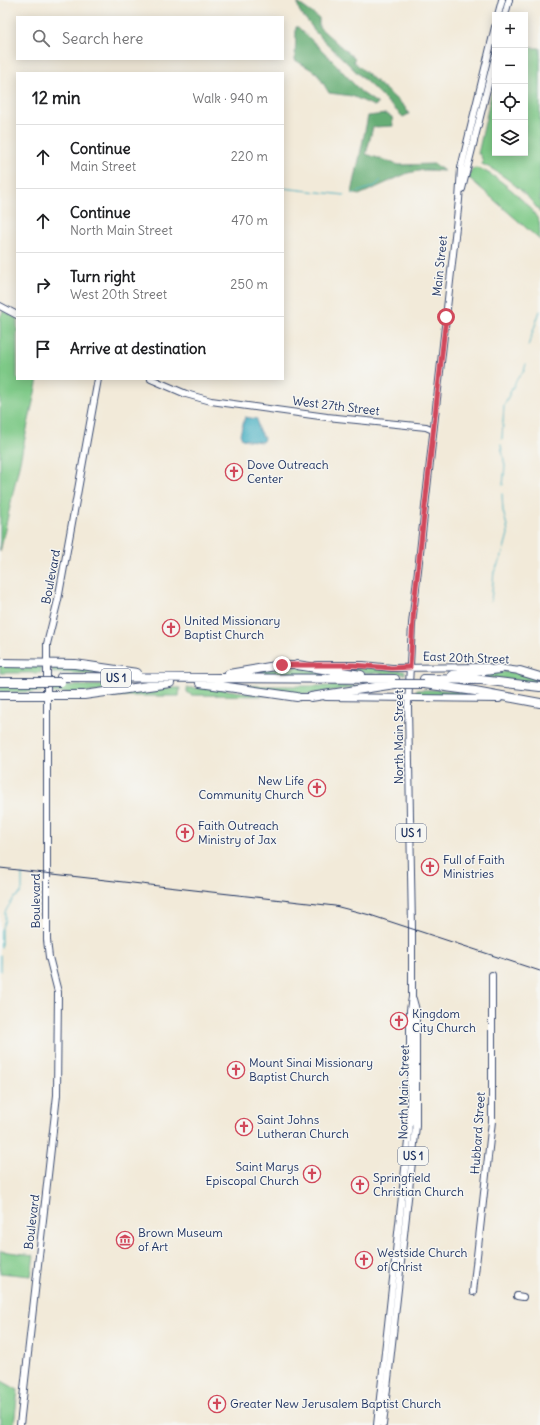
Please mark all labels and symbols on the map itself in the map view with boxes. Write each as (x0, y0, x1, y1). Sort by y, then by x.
street label: Main Street (429, 235, 450, 297)
route start (437, 308, 455, 326)
street label: West 27th Street (292, 393, 380, 418)
place label: Dove Outreach Center (247, 457, 329, 486)
church icon: Dove Outreach Center (224, 462, 244, 482)
street label: Boulevard (38, 548, 63, 605)
place label: United Missionary Baptist Church (184, 613, 280, 642)
church icon: United Missionary Baptist Church (161, 618, 181, 638)
street label: East 20th Street (423, 648, 509, 667)
route end (273, 656, 291, 674)
road number: US 1 (101, 669, 131, 687)
street label: North Main Street (391, 690, 406, 784)
place label: New Life Community Church (199, 773, 304, 802)
church icon: New Life Community Church (307, 778, 327, 798)
place label: Faith Outreach Ministry of Jax (198, 818, 279, 847)
church icon: Faith Outreach Ministry of Jax (175, 823, 195, 843)
road number: US 1 (396, 824, 426, 842)
place label: Full of Faith Ministries (443, 852, 505, 881)
church icon: Full of Faith Ministries (420, 857, 440, 877)
street label: Boulevard (28, 873, 43, 929)
place label: Kingdom City Church (412, 1006, 476, 1035)
church icon: Kingdom City Church (389, 1011, 409, 1031)
street label: North Main Street (395, 1045, 412, 1139)
place label: Mount Sinai Missionary Baptist Church (249, 1055, 373, 1084)
church icon: Mount Sinai Missionary Baptist Church (226, 1060, 246, 1080)
street label: Hubbard Street (467, 1091, 488, 1175)
place label: Saint Johns Lutheran Church (257, 1112, 349, 1141)
church icon: Saint Johns Lutheran Church (234, 1117, 254, 1137)
road number: US 1 (398, 1147, 428, 1165)
place label: Saint Marys Episcopal Church (205, 1159, 299, 1188)
church icon: Saint Marys Episcopal Church (302, 1164, 322, 1184)
place label: Springfield Christian Church (373, 1170, 464, 1199)
church icon: Springfield Christian Church (350, 1175, 370, 1195)
street label: Boulevard (21, 1194, 42, 1250)
place label: Brown Museum of Art (138, 1225, 223, 1254)
museum icon: Brown Museum of Art (115, 1230, 135, 1250)
place label: Westside Church of Christ (377, 1245, 468, 1274)
church icon: Westside Church of Christ (354, 1250, 374, 1270)
church icon: Greater New Jerusalem Baptist Church (207, 1394, 227, 1414)
place label: Greater New Jerusalem Baptist Church (230, 1396, 441, 1411)

